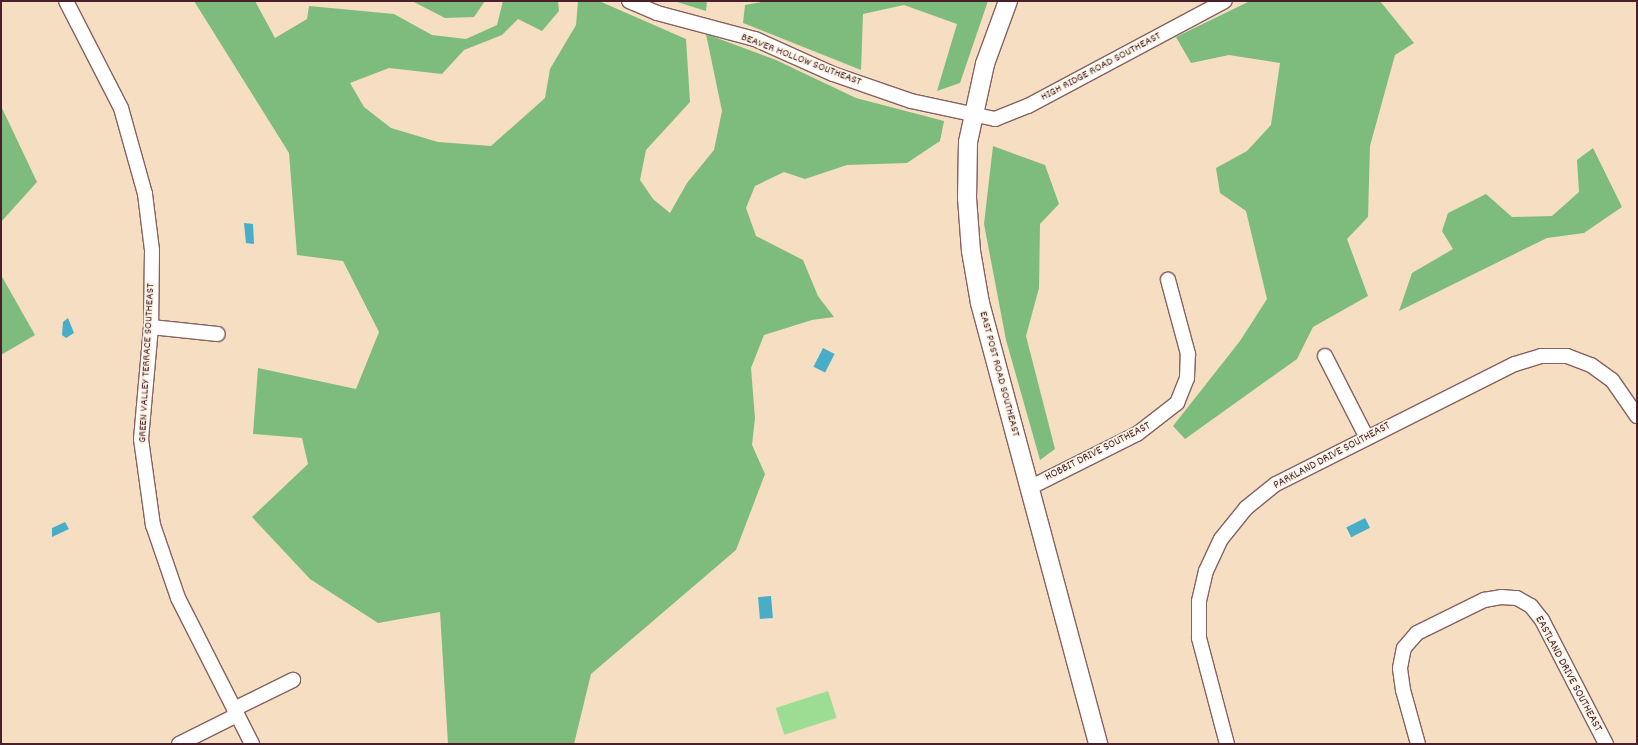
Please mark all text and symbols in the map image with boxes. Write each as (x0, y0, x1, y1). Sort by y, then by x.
street label: HIGH RIDGE ROAD SOUTHEAST (1038, 29, 1164, 105)
street label: BEAVER HOLLOW SOUTHEAST (739, 30, 863, 90)
street label: GREEN VALLEY TERRACE SOUTHEAST (136, 283, 158, 443)
street label: EAST POST ROAD SOUTHEAST (975, 310, 1023, 438)
street label: HOBBIT DRIVE SOUTHEAST (1043, 419, 1153, 485)
street label: PARKLAND DRIVE SOUTHEAST (1271, 419, 1393, 493)
street label: EASTLAND DRIVE SOUTHEAST (1531, 614, 1605, 734)

